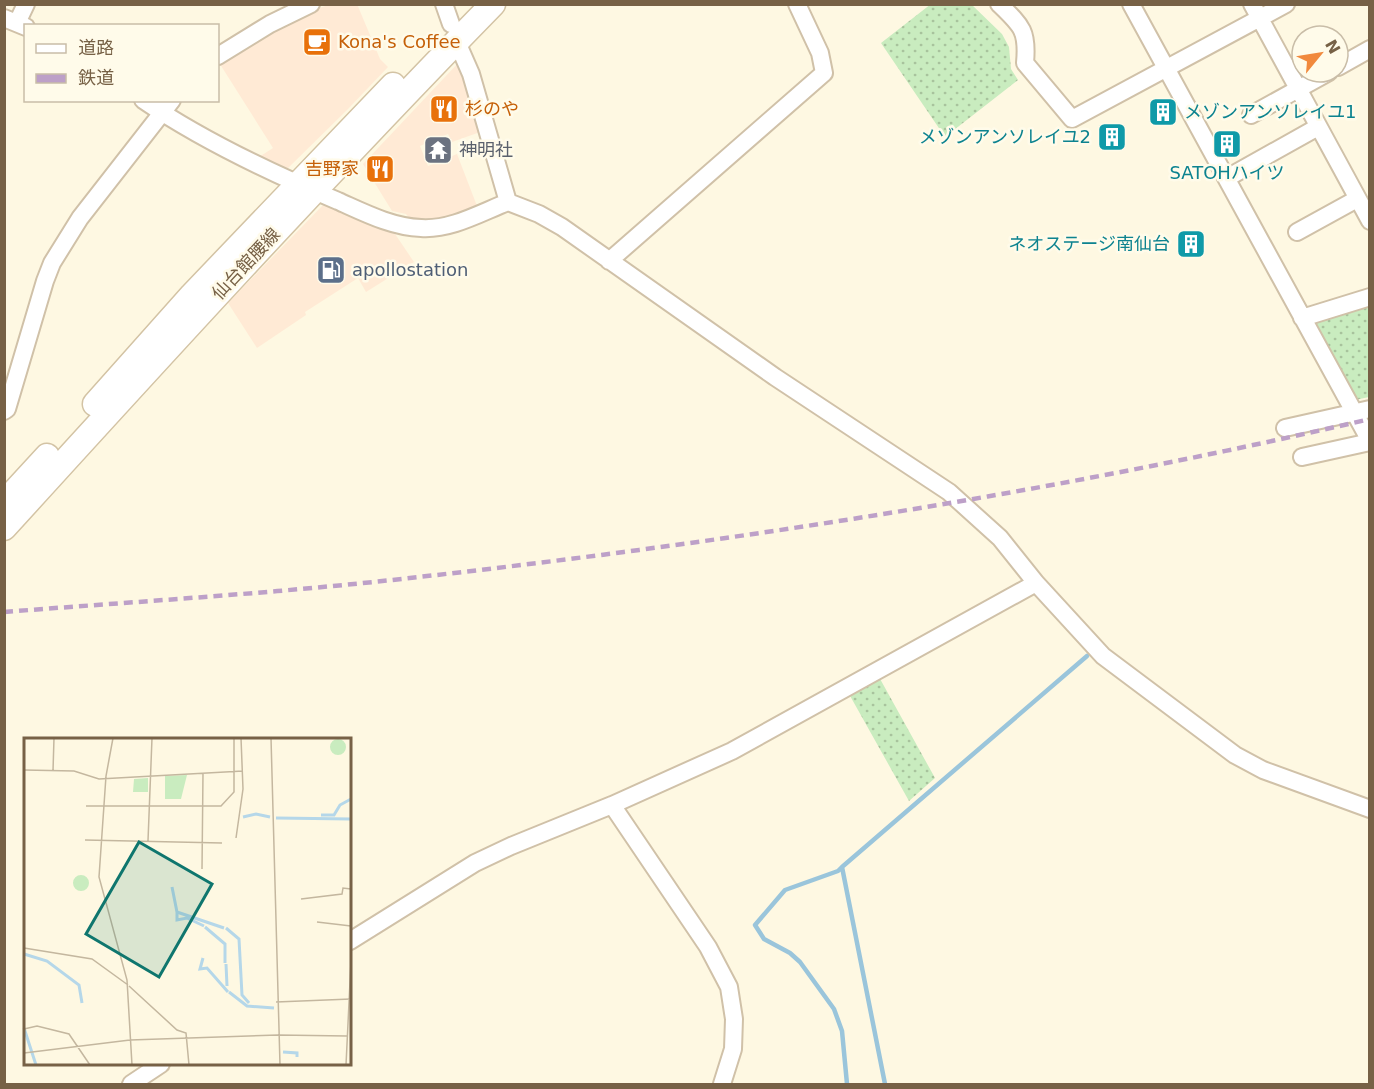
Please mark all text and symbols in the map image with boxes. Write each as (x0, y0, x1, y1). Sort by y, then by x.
legend (24, 24, 219, 102)
north arrow (1290, 24, 1350, 84)
cafe icon: Kona's Coffee (301, 26, 333, 58)
place label: Kona's Coffee (338, 31, 461, 52)
text: N (1321, 36, 1344, 57)
text: 道路 (78, 37, 114, 58)
text: 鉄道 (78, 67, 114, 88)
restaurant icon: 杉のや (428, 93, 460, 125)
building icon: メゾンアンソレイユ1 (1147, 96, 1179, 128)
place label: 杉のや (465, 98, 519, 119)
place label: メゾンアンソレイユ1 (1184, 101, 1356, 122)
building icon: メゾンアンソレイユ2 (1096, 121, 1128, 153)
place label: メゾンアンソレイユ2 (919, 126, 1091, 147)
building icon: SATOHハイツ (1211, 128, 1243, 160)
temple icon: 神明社 (422, 134, 454, 166)
place label: 神明社 (459, 139, 513, 160)
restaurant icon: 吉野家 (364, 153, 396, 185)
place label: 吉野家 (305, 158, 359, 179)
place label: SATOHハイツ (1169, 162, 1285, 183)
street label: 仙台館腰線 (207, 224, 284, 304)
building icon: ネオステージ南仙台 (1175, 228, 1207, 260)
place label: ネオステージ南仙台 (1008, 233, 1170, 254)
fuel station icon: apollostation (315, 254, 347, 286)
place label: apollostation (352, 259, 468, 280)
inset map (24, 738, 351, 1065)

